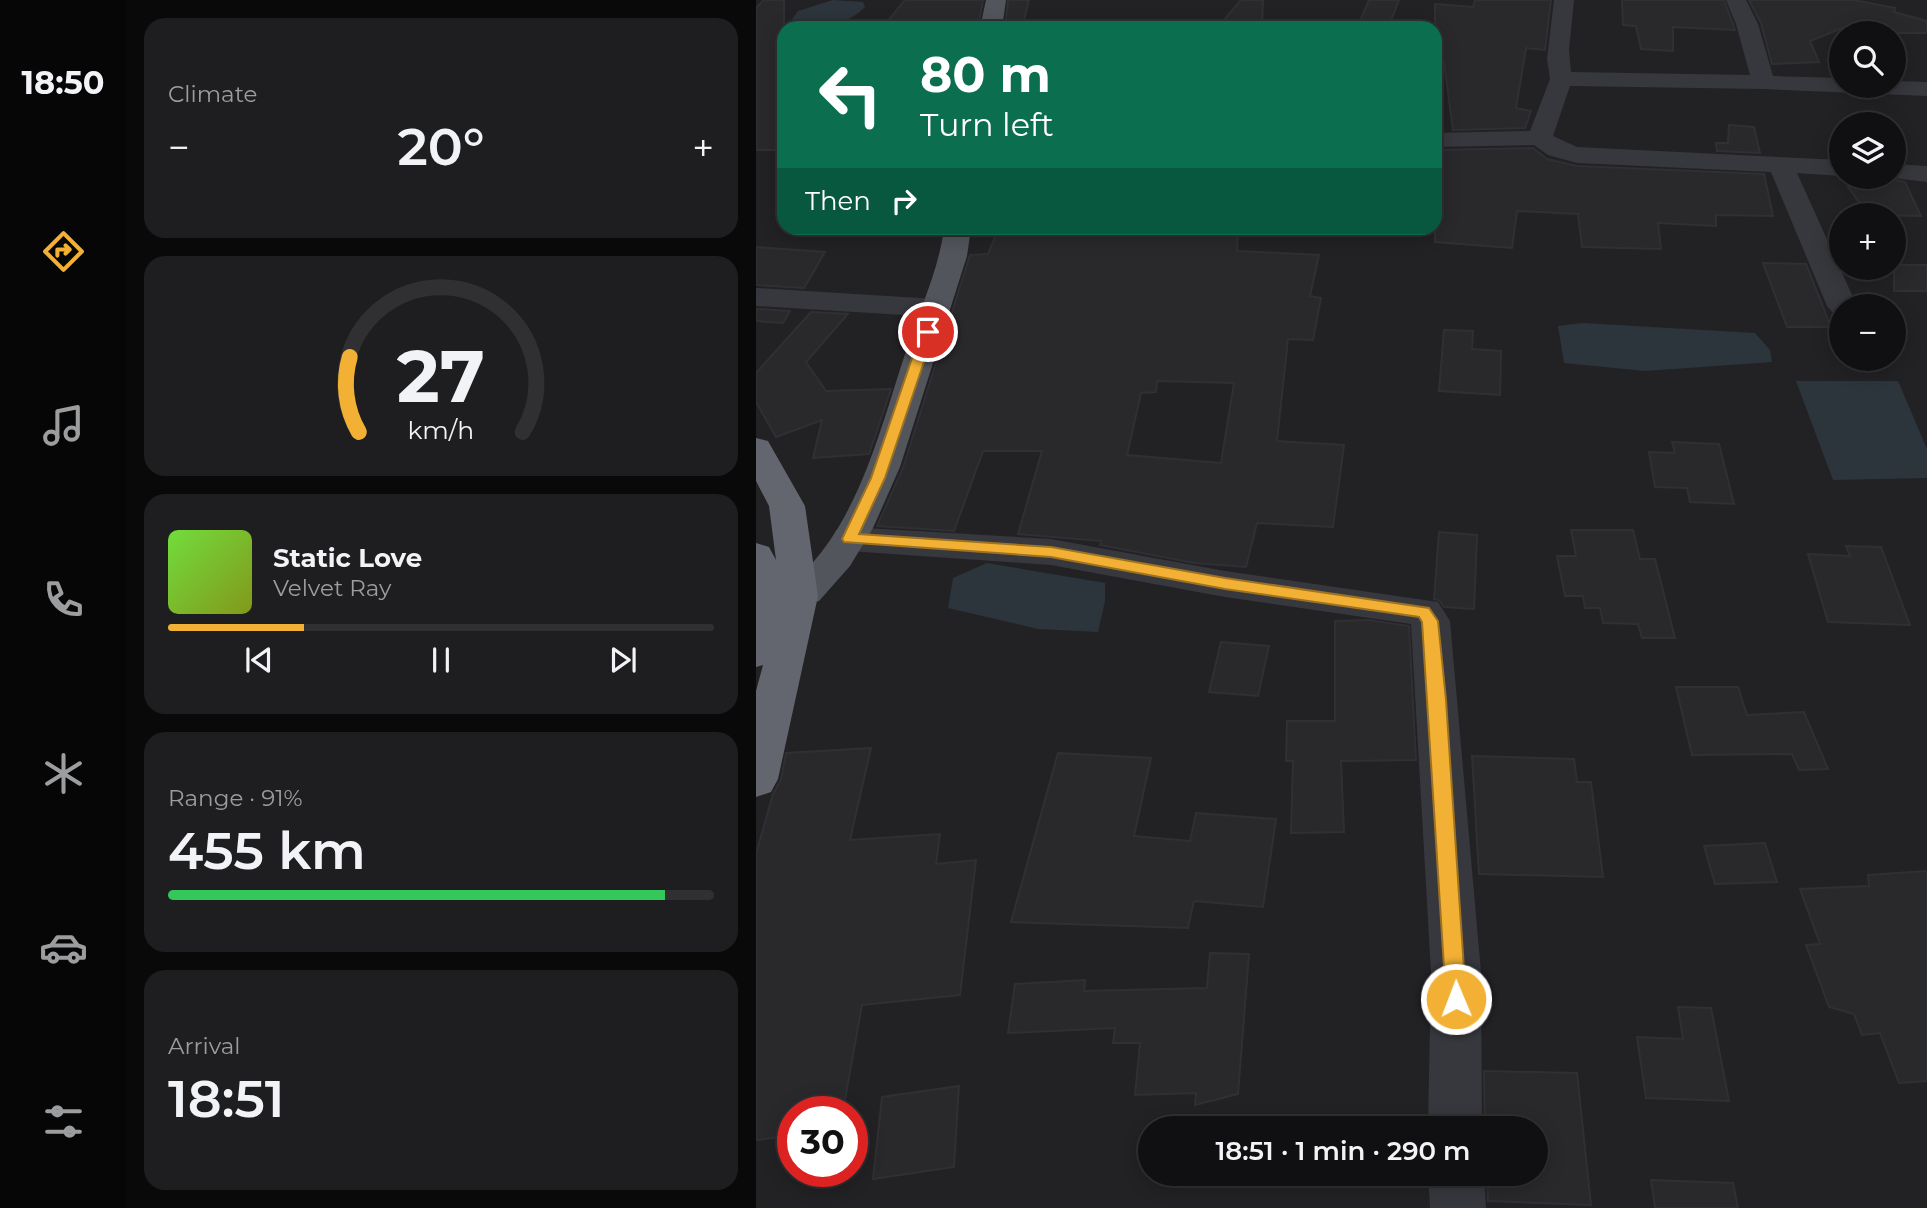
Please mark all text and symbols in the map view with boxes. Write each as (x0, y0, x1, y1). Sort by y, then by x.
map controls (1829, 21, 1906, 371)
button: search (1829, 21, 1906, 98)
text: 80 m (920, 45, 1051, 104)
icon: left (805, 49, 896, 140)
text: 18:50 (22, 63, 104, 102)
text: Climate (168, 80, 257, 108)
text: Turn left (920, 105, 1054, 144)
button: layers (1829, 112, 1906, 189)
text: 20° (397, 115, 485, 178)
text: − (168, 124, 190, 171)
text: + (692, 124, 714, 171)
icon: right (885, 182, 923, 220)
text: Then (805, 185, 871, 217)
button: + (1829, 203, 1906, 280)
icon: directions (39, 227, 88, 276)
button: − (1829, 294, 1906, 371)
pin (898, 302, 958, 362)
icon: arrive (909, 313, 947, 351)
text: 27 (397, 332, 485, 420)
icon: music (39, 401, 88, 450)
text: km/h (408, 415, 474, 445)
text: Static Love (273, 542, 422, 574)
text: Velvet Ray (273, 574, 391, 602)
icon: phone (39, 575, 88, 624)
icon: previous (240, 641, 278, 679)
icon: pause (422, 641, 460, 679)
icon: next (604, 641, 642, 679)
icon: climate (39, 749, 88, 798)
text: Range · 91% (168, 784, 303, 812)
text: 455 km (168, 819, 366, 882)
icon: car (39, 923, 88, 972)
position arrow (1419, 962, 1493, 1036)
text: Arrival (168, 1032, 241, 1060)
text: 18:51 (168, 1067, 285, 1130)
speed limit sign: 30 (777, 1096, 868, 1187)
icon: filters (39, 1097, 88, 1146)
text: 18:51 · 1 min · 290 m (1215, 1135, 1471, 1167)

